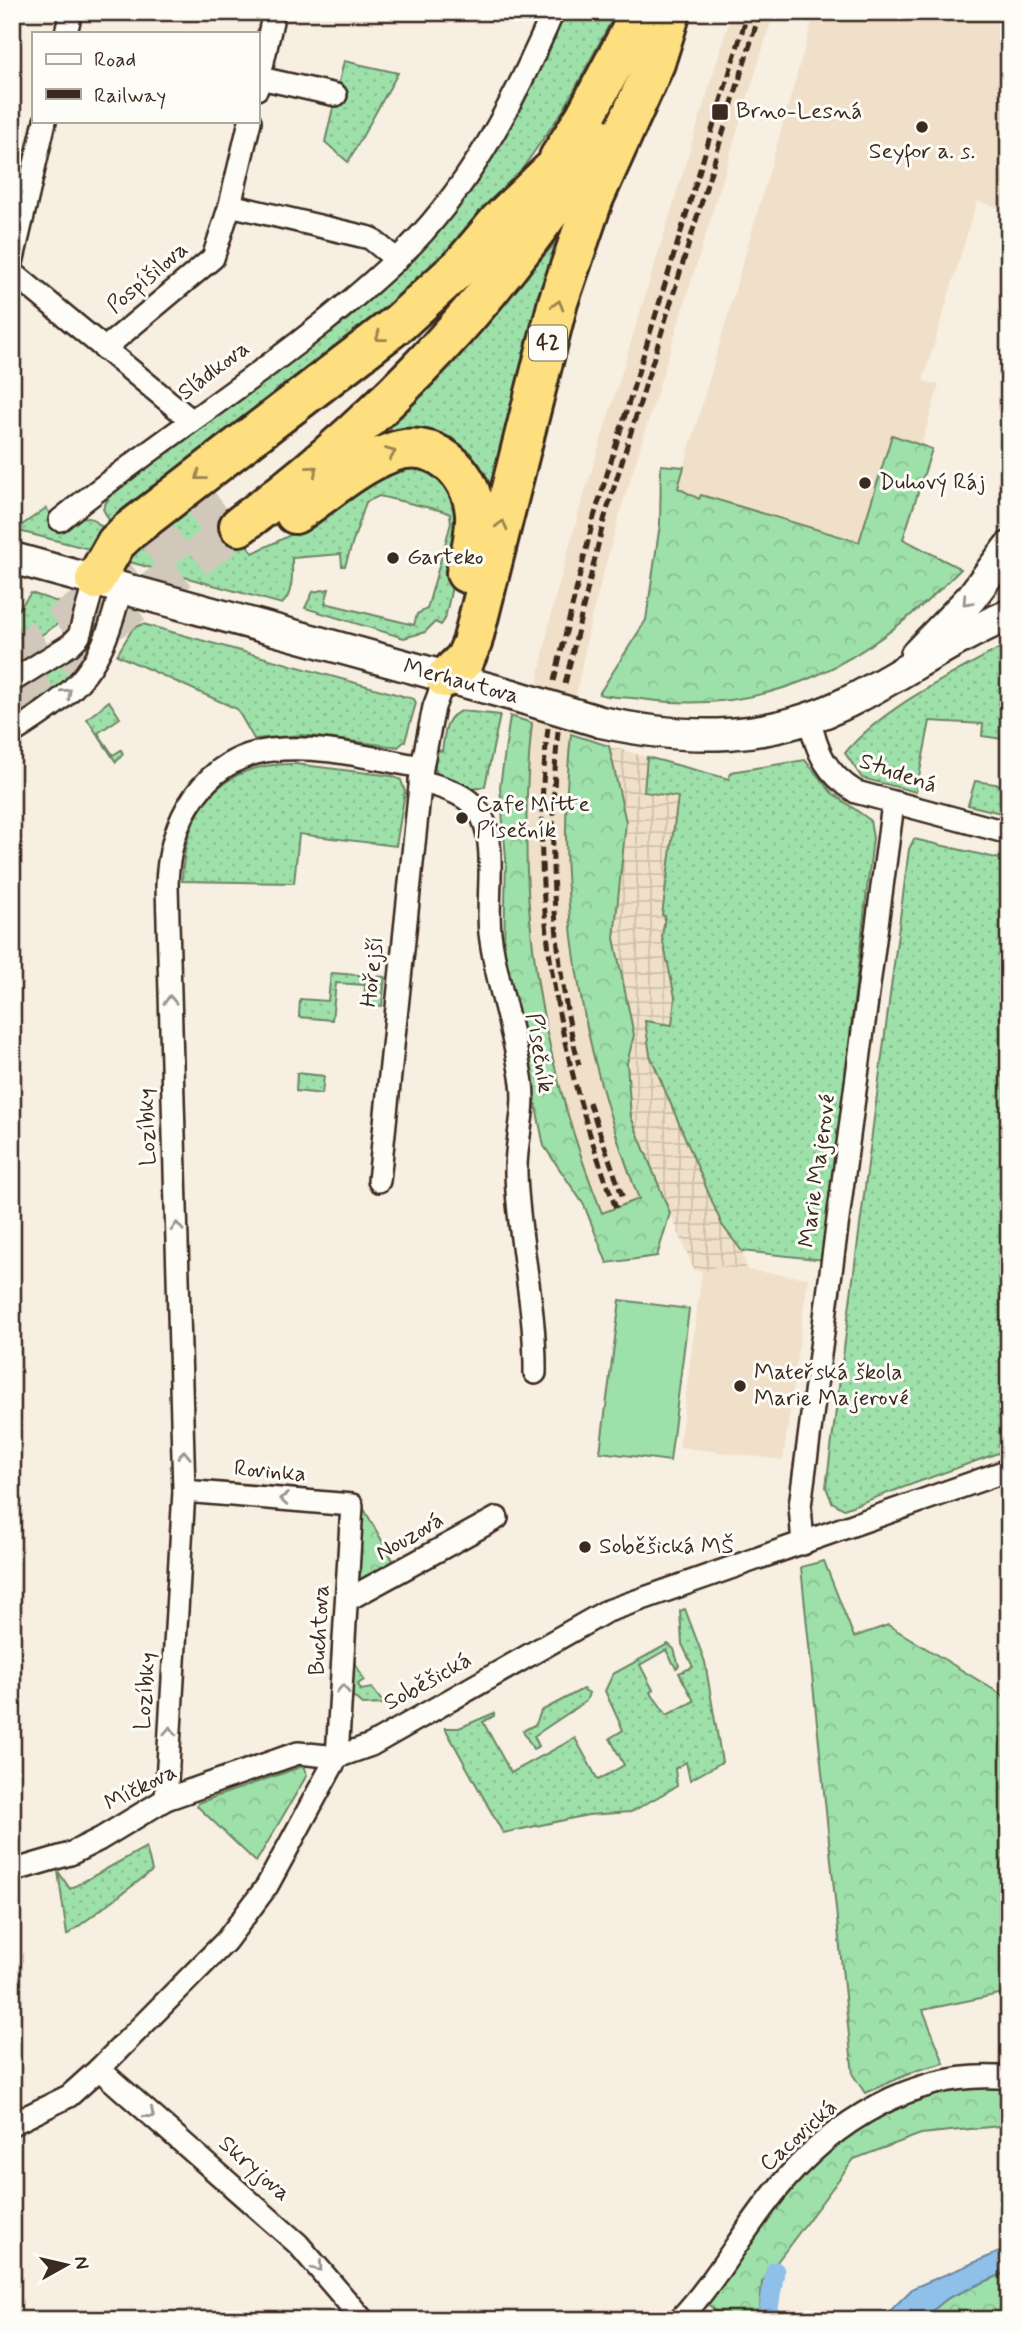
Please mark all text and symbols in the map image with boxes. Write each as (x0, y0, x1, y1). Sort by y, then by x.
legend (32, 32, 259, 122)
text: Road (94, 46, 136, 74)
text: Railway (94, 82, 166, 110)
place label: Brno-Lesná (736, 97, 862, 127)
marker: Brno-Lesná (710, 102, 730, 122)
marker: Seyfor a. s. (914, 119, 930, 135)
place label: Seyfor a. s. (869, 137, 975, 168)
street label: Pospíšilova (101, 235, 195, 321)
one-way arrow (549, 299, 564, 311)
road number: 42 (529, 326, 567, 360)
one-way arrow (375, 329, 388, 342)
street label: Sládkova (172, 334, 256, 408)
one-way arrow (384, 448, 396, 462)
one-way arrow (305, 466, 318, 478)
one-way arrow (195, 468, 207, 481)
place label: Duhový Ráj (879, 468, 985, 498)
marker: Duhový Ráj (857, 475, 873, 491)
one-way arrow (494, 520, 508, 532)
place label: Garteko (407, 543, 484, 573)
marker: Garteko (385, 550, 401, 566)
one-way arrow (963, 593, 975, 606)
street label: Merhautova (400, 652, 522, 712)
one-way arrow (59, 689, 72, 701)
street label: Studená (855, 747, 941, 801)
place label: Cafe Mitte Písečník (476, 790, 590, 846)
marker: Cafe Mitte Písečník (454, 810, 470, 826)
street label: Hořejší (354, 935, 392, 1009)
one-way arrow (163, 994, 178, 1005)
street label: Písečník (518, 1011, 560, 1095)
street label: Lozíbky (132, 1088, 164, 1166)
street label: Marie Majerové (792, 1092, 844, 1250)
one-way arrow (170, 1222, 185, 1233)
place label: Mateřská škola Marie Majerové (754, 1358, 909, 1414)
marker: Mateřská škola Marie Majerové (732, 1378, 748, 1394)
one-way arrow (176, 1449, 192, 1459)
street label: Rovinka (233, 1454, 307, 1490)
one-way arrow (278, 1492, 290, 1507)
street label: Nouzová (371, 1506, 449, 1568)
place label: Soběšická MŠ (599, 1532, 734, 1562)
marker: Soběšická MŠ (577, 1539, 593, 1555)
street label: Buchtova (303, 1584, 337, 1676)
street label: Soběšická (379, 1646, 477, 1718)
street label: Lozíbky (128, 1651, 164, 1731)
one-way arrow (335, 1683, 350, 1694)
one-way arrow (162, 1725, 177, 1736)
street label: Míčkova (100, 1757, 182, 1819)
street label: Cacovická (754, 2093, 844, 2179)
one-way arrow (142, 2106, 155, 2118)
street label: Skryjova (212, 2129, 296, 2209)
north arrow (32, 2230, 102, 2300)
text: N (68, 2255, 95, 2271)
one-way arrow (310, 2259, 322, 2272)

